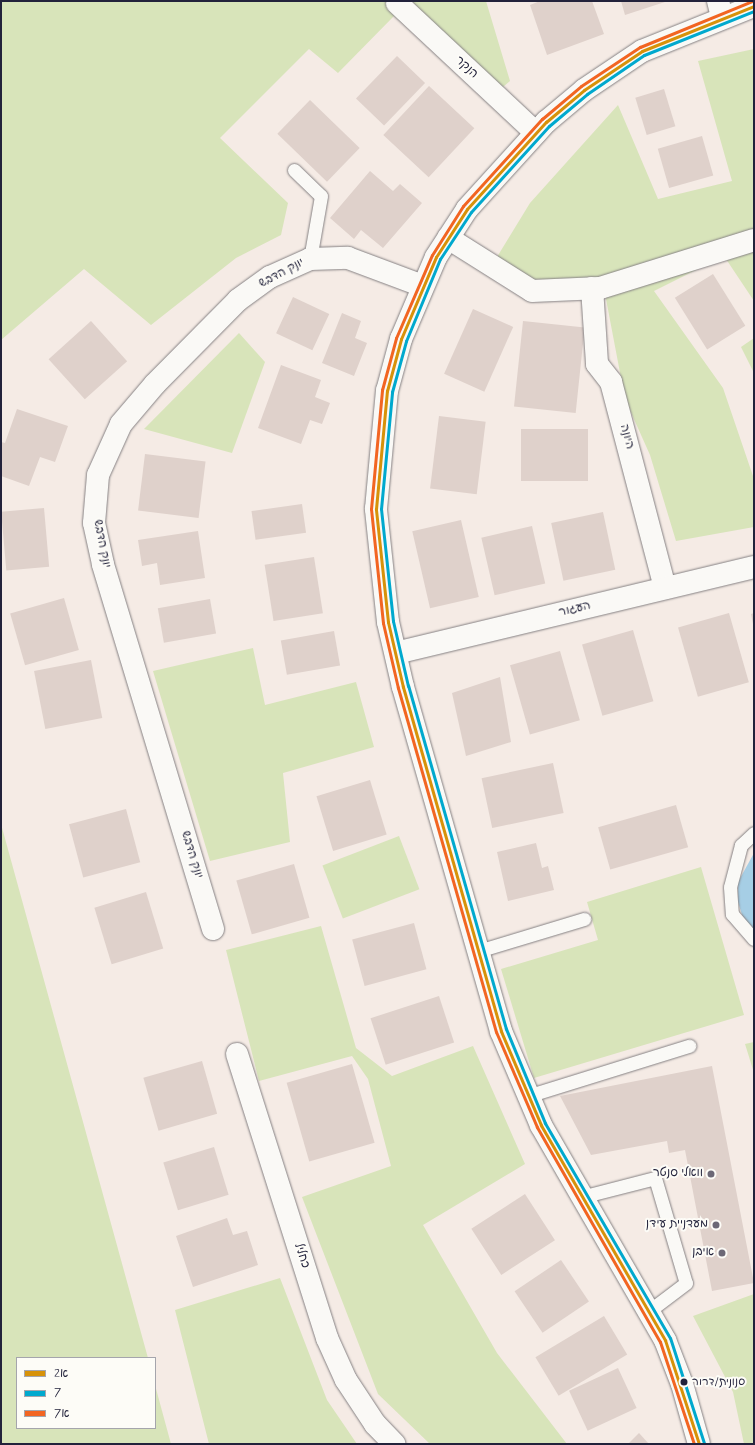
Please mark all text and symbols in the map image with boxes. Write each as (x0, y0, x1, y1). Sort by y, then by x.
street label: הנקר (452, 54, 480, 82)
street label: יונק הדבש (257, 256, 307, 292)
street label: היונה (616, 423, 636, 451)
street label: יונק הדבש (89, 519, 113, 569)
street label: העגור (558, 599, 592, 621)
street label: יונק הדבש (177, 829, 205, 881)
place label: וואלי סנטר (653, 1167, 703, 1181)
marker: וואלי סנטר (706, 1169, 716, 1179)
place label: מעדניית עידן (646, 1218, 708, 1232)
marker: מעדניית עידן (711, 1220, 721, 1230)
street label: כחליל (290, 1242, 312, 1270)
place label: איבן (692, 1246, 714, 1260)
marker: איבן (717, 1248, 727, 1258)
legend (16, 1357, 156, 1429)
text: 2א (54, 1366, 68, 1382)
place label: סנונית/דרור (692, 1375, 745, 1389)
marker: סנונית/דרור (679, 1377, 689, 1387)
text: 7 (54, 1385, 61, 1401)
text: 7א (54, 1406, 69, 1422)

